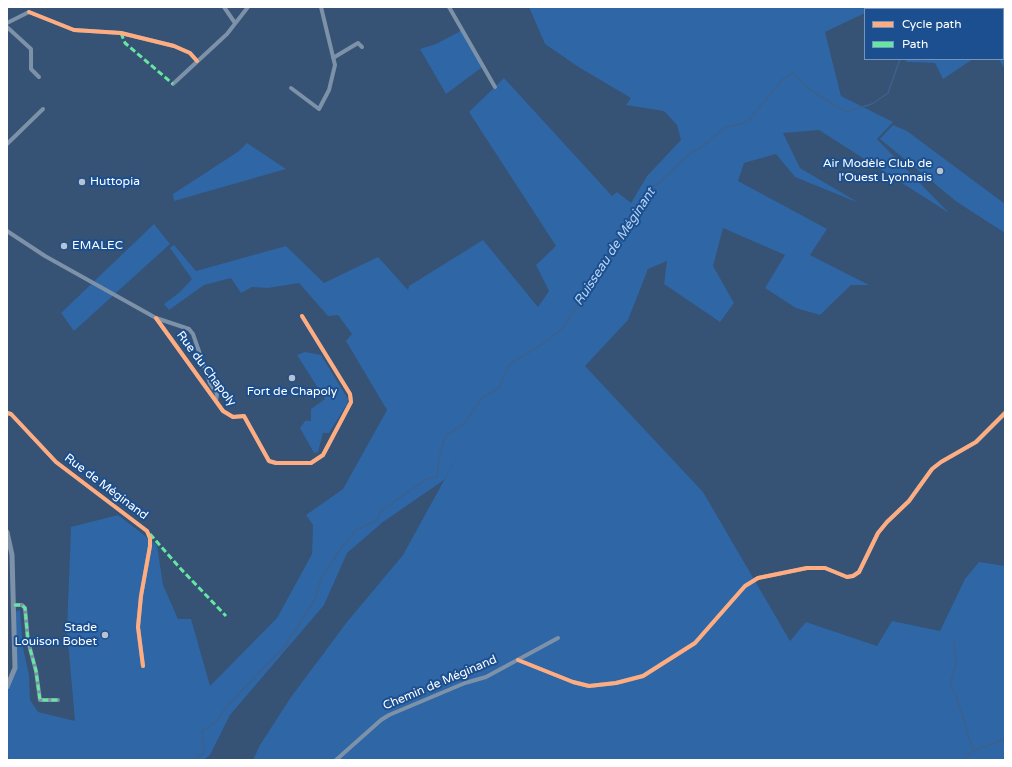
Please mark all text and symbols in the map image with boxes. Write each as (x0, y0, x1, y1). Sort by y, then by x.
legend (864, 8, 1004, 60)
text: Cycle path (902, 17, 961, 31)
text: Path (902, 37, 928, 51)
place label: Air Modèle Club de l'Ouest Lyonnais (823, 157, 932, 185)
marker: Air Modèle Club de l'Ouest Lyonnais (935, 166, 945, 176)
place label: Huttopia (90, 175, 140, 189)
marker: Huttopia (77, 177, 87, 187)
water label: Ruisseau de Méginant (571, 185, 659, 309)
place label: EMALEC (72, 239, 123, 253)
marker: EMALEC (59, 241, 69, 251)
street label: Rue du Chapoly (173, 329, 239, 409)
marker: Fort de Chapoly (287, 373, 297, 383)
place label: Fort de Chapoly (247, 385, 337, 399)
street label: Rue de Méginand (61, 451, 151, 523)
place label: Stade Louison Bobet (15, 621, 97, 649)
marker: Stade Louison Bobet (100, 630, 110, 640)
street label: Chemin de Méginand (381, 653, 499, 713)

